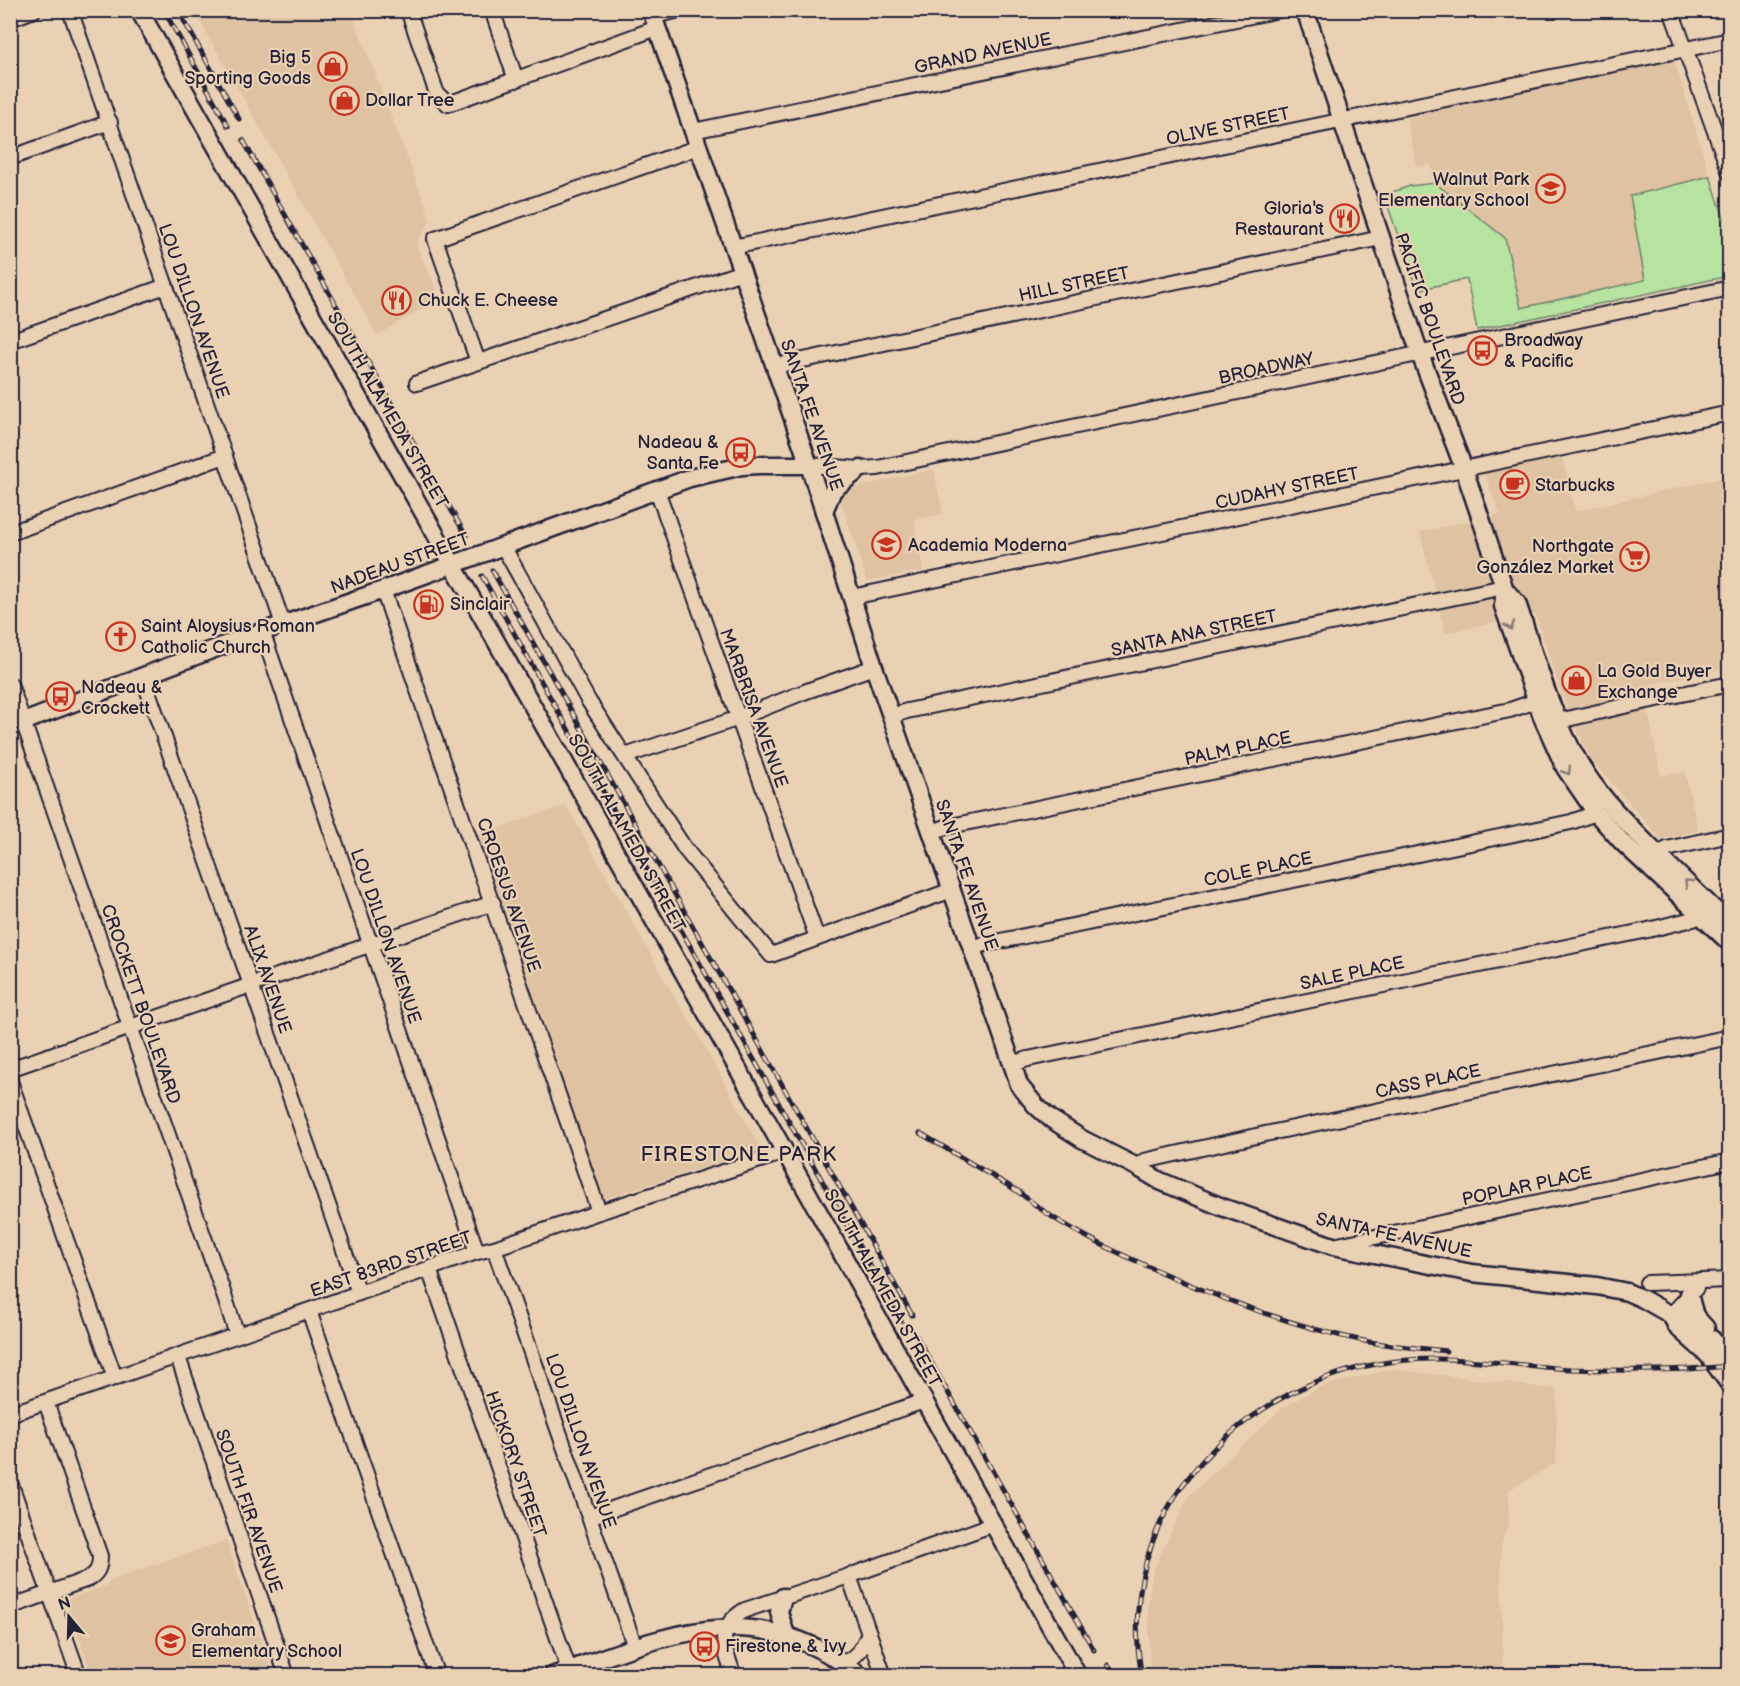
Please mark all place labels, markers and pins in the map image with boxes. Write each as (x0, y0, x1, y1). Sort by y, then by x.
place label: Big 5 Sporting Goods (184, 47, 311, 89)
shop icon: Big 5 Sporting Goods (316, 51, 348, 83)
shop icon: Dollar Tree (328, 84, 360, 116)
place label: Dollar Tree (365, 90, 455, 111)
place label: Walnut Park Elementary School (1378, 169, 1529, 211)
school or university icon: Walnut Park Elementary School (1534, 173, 1566, 205)
place label: Gloria's Restaurant (1234, 198, 1324, 240)
restaurant icon: Gloria's Restaurant (1329, 202, 1361, 234)
restaurant icon: Chuck E. Cheese (381, 284, 413, 316)
place label: Chuck E. Cheese (418, 290, 558, 311)
place label: Broadway & Pacific (1504, 330, 1584, 372)
bus stop icon: Broadway & Pacific (1467, 334, 1499, 366)
place label: Nadeau & Santa Fe (637, 432, 719, 474)
bus stop icon: Nadeau & Santa Fe (724, 436, 756, 468)
cafe icon: Starbucks (1498, 469, 1530, 501)
place label: Starbucks (1535, 475, 1615, 496)
school or university icon: Academia Moderna (871, 529, 903, 561)
place label: Academia Moderna (908, 535, 1067, 556)
place label: Northgate González Market (1477, 536, 1614, 578)
supermarket icon: Northgate González Market (1619, 540, 1651, 572)
fuel station icon: Sinclair (413, 588, 445, 620)
place label: Sinclair (450, 594, 510, 615)
place label: Saint Aloysius Roman Catholic Church (141, 616, 315, 658)
church icon: Saint Aloysius Roman Catholic Church (104, 620, 136, 652)
place label: La Gold Buyer Exchange (1597, 661, 1712, 703)
shop icon: La Gold Buyer Exchange (1560, 665, 1592, 697)
place label: Nadeau & Crockett (81, 677, 163, 719)
bus stop icon: Nadeau & Crockett (44, 681, 76, 713)
place label: Graham Elementary School (191, 1620, 342, 1662)
school or university icon: Graham Elementary School (154, 1624, 186, 1656)
bus stop icon: Firestone & Ivy (688, 1630, 720, 1662)
place label: Firestone & Ivy (725, 1636, 847, 1657)

